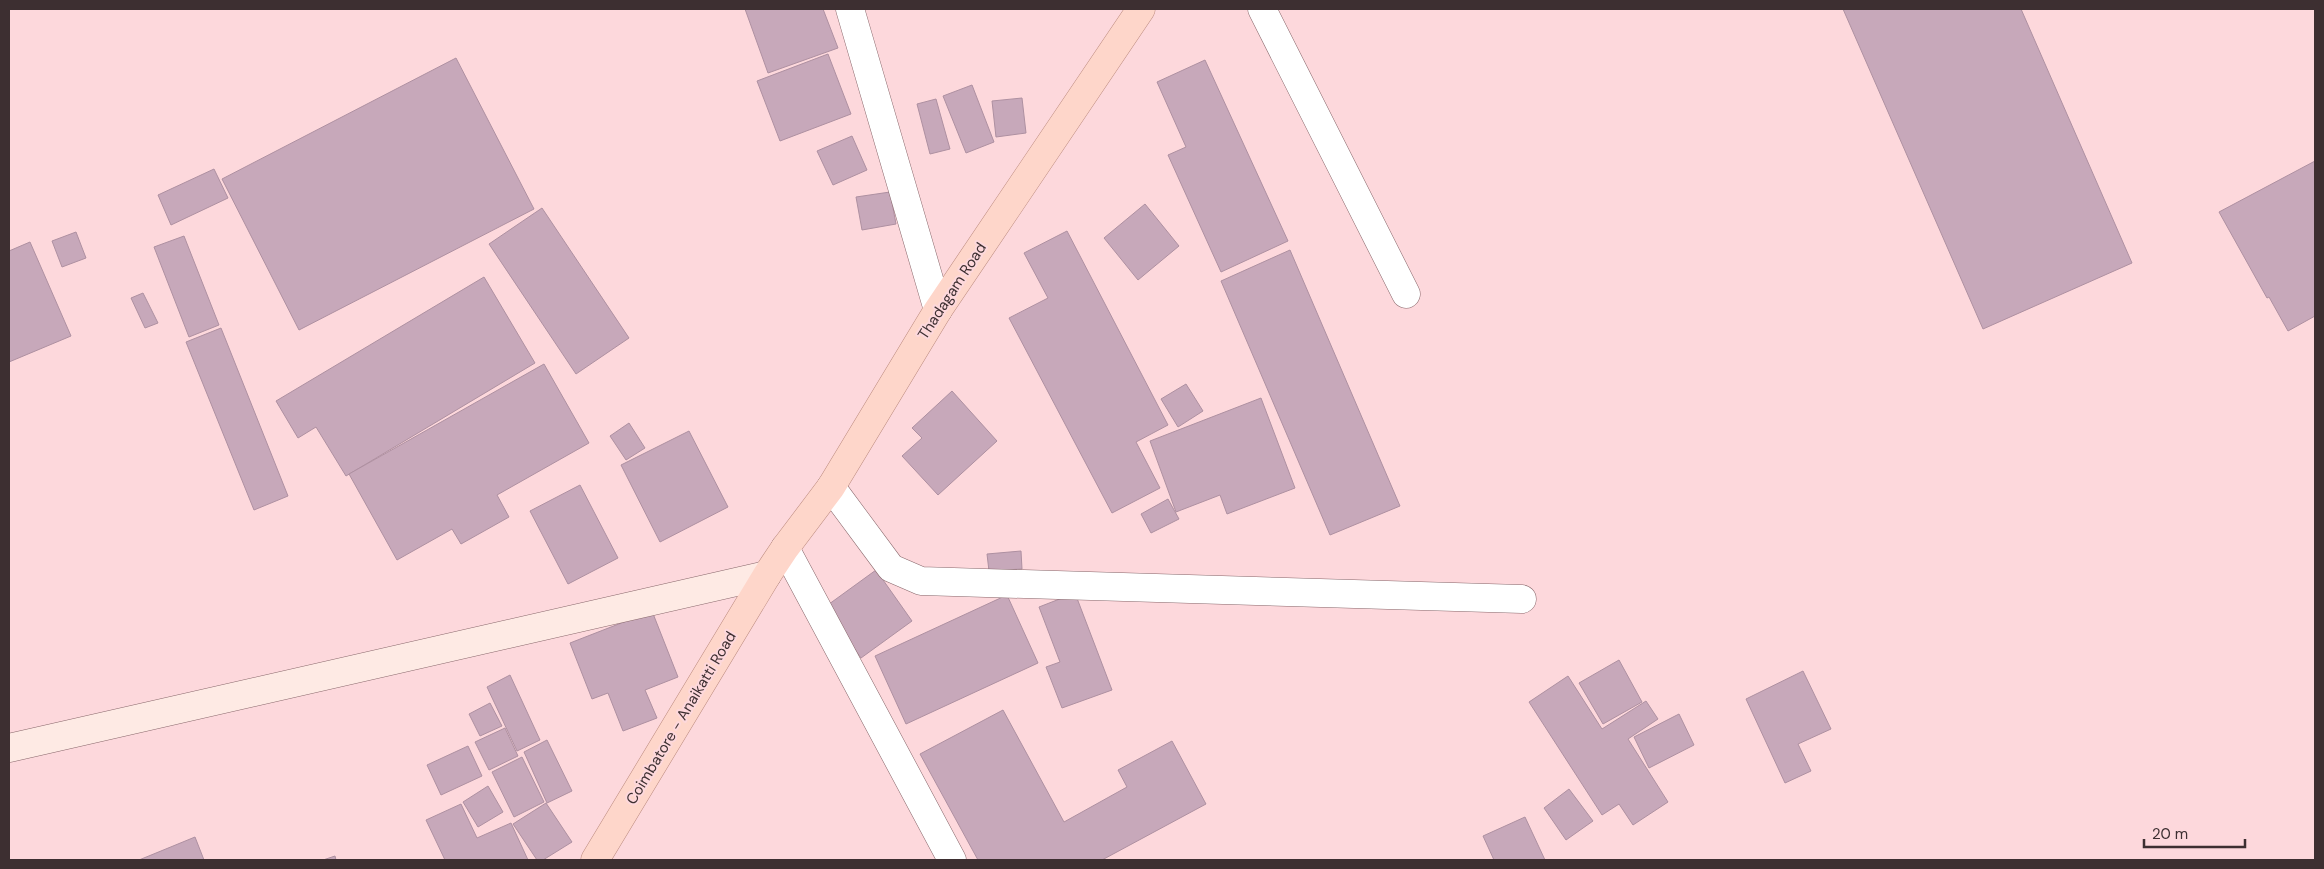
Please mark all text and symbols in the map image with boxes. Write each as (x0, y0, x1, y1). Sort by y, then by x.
street label: Thadagam Road (913, 239, 991, 343)
street label: Coimbatore - Anaikatti Road (621, 628, 741, 808)
scale bar (2144, 816, 2245, 848)
text: 20 m (2152, 824, 2188, 844)

